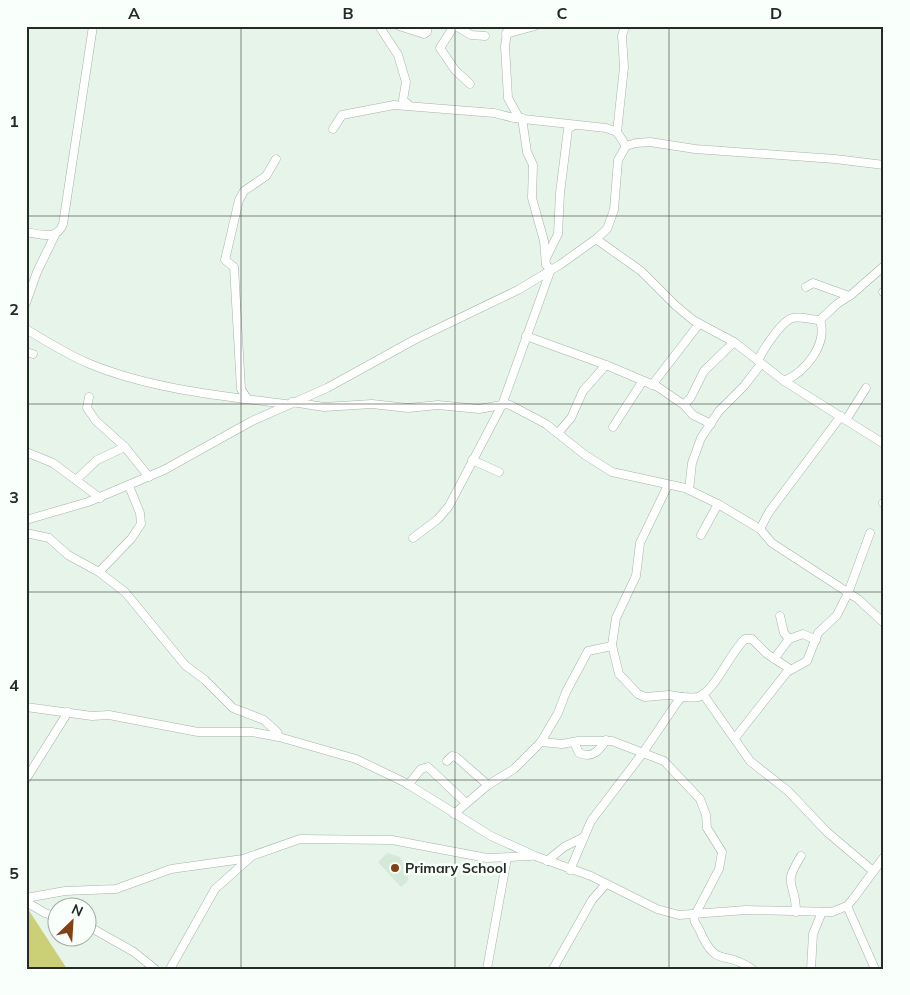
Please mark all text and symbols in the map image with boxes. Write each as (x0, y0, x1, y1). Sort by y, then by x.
text: A (128, 3, 140, 23)
text: B (342, 3, 354, 23)
text: C (557, 3, 568, 23)
text: D (770, 3, 782, 23)
text: 1 (9, 111, 19, 131)
text: 2 (9, 299, 19, 319)
text: 3 (9, 487, 19, 507)
text: 4 (9, 675, 19, 695)
place label: Primary School (405, 859, 507, 877)
marker: Primary School (389, 862, 401, 874)
text: 5 (9, 863, 19, 883)
north arrow (48, 898, 98, 948)
text: N (69, 900, 86, 921)

